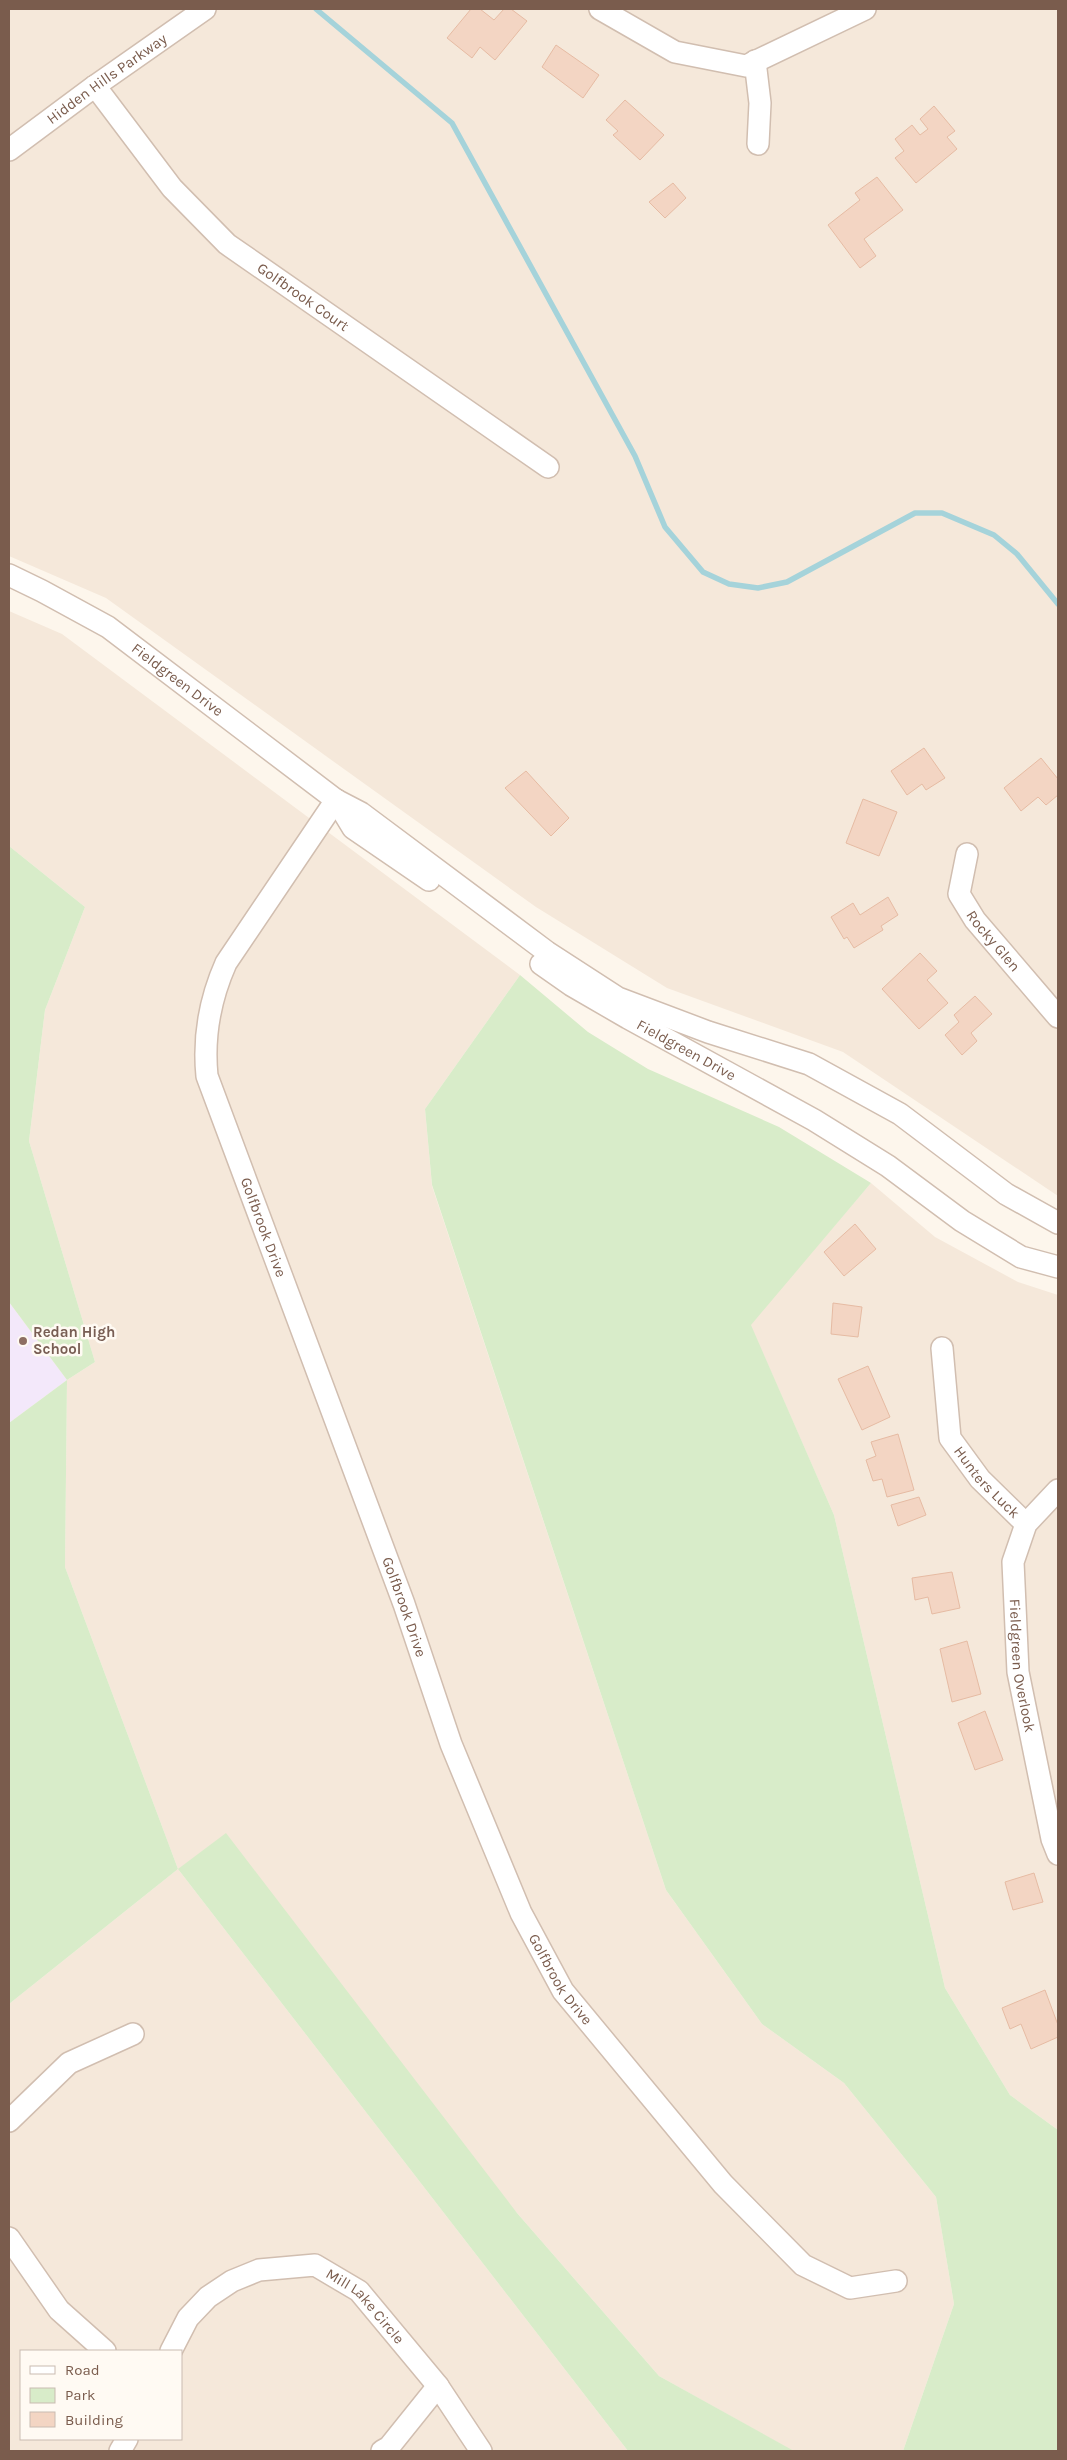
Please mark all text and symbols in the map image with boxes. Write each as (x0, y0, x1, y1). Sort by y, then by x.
street label: Hidden Hills Parkway (43, 30, 170, 128)
street label: Golfbrook Court (254, 259, 353, 335)
street label: Fieldgreen Drive (128, 639, 227, 720)
street label: Rocky Glen (962, 907, 1024, 975)
street label: Fieldgreen Drive (634, 1016, 739, 1084)
street label: Golfbrook Drive (237, 1175, 290, 1280)
place label: Redan High School (33, 1323, 115, 1358)
marker: Redan High School (17, 1335, 29, 1347)
street label: Hunters Luck (950, 1443, 1024, 1522)
street label: Golfbrook Drive (378, 1554, 430, 1659)
street label: Fieldgreen Overlook (1006, 1598, 1039, 1734)
street label: Golfbrook Drive (525, 1931, 596, 2028)
street label: Mill Lake Circle (323, 2264, 408, 2348)
legend (20, 2350, 182, 2440)
text: Road (65, 2361, 100, 2379)
text: Park (65, 2386, 95, 2404)
text: Building (65, 2411, 123, 2429)

